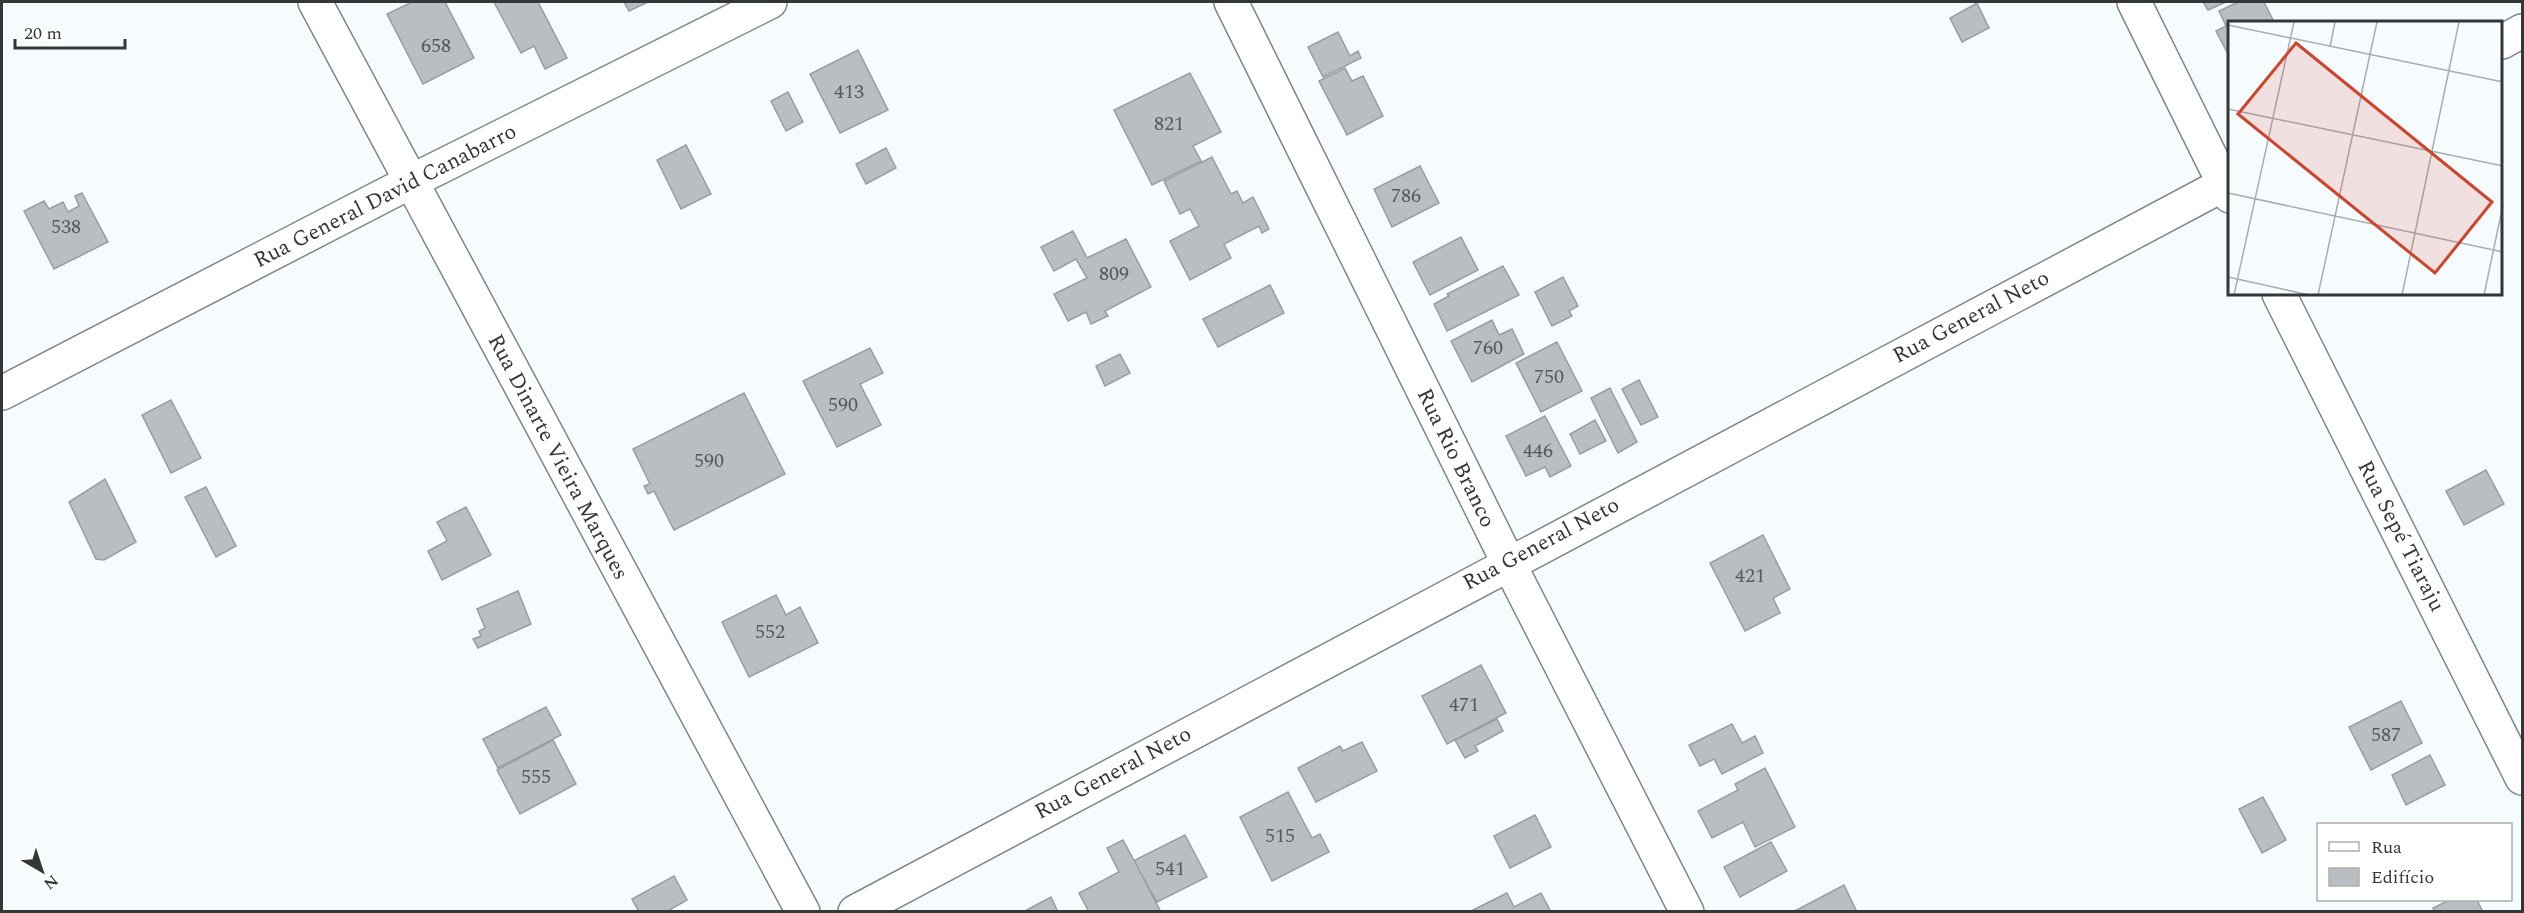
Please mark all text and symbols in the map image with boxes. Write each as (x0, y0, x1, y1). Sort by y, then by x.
scale bar (15, 12, 124, 50)
text: 20 m (24, 20, 62, 47)
inset map (2228, 21, 2503, 296)
house number: 658 (421, 31, 451, 61)
house number: 413 (834, 77, 864, 107)
house number: 821 (1154, 109, 1184, 139)
street label: Rua General David Canabarro (248, 115, 522, 277)
house number: 786 (1391, 181, 1421, 211)
house number: 538 (51, 212, 81, 242)
house number: 809 (1099, 259, 1129, 289)
street label: Rua General Neto (1887, 262, 2055, 372)
street label: Rua Dinarte Vieira Marques (479, 328, 637, 586)
house number: 760 (1473, 333, 1503, 363)
house number: 750 (1534, 362, 1564, 392)
street label: Rua Rio Branco (1408, 383, 1504, 533)
house number: 590 (828, 390, 858, 420)
house number: 446 (1523, 436, 1553, 466)
house number: 590 (694, 446, 724, 476)
street label: Rua Sepé Tiaraju (2349, 455, 2453, 617)
street label: Rua General Neto (1457, 489, 1625, 599)
house number: 421 (1735, 561, 1765, 591)
house number: 552 (755, 617, 785, 647)
house number: 471 (1449, 690, 1479, 720)
street label: Rua General Neto (1029, 718, 1197, 828)
house number: 587 (2371, 720, 2401, 750)
house number: 555 (521, 762, 551, 792)
house number: 515 (1265, 821, 1295, 851)
legend (2317, 823, 2512, 901)
text: Rua (2371, 834, 2402, 861)
north arrow (12, 841, 72, 901)
house number: 541 (1155, 854, 1185, 884)
text: Edifício (2371, 864, 2434, 891)
text: N (38, 868, 63, 895)

